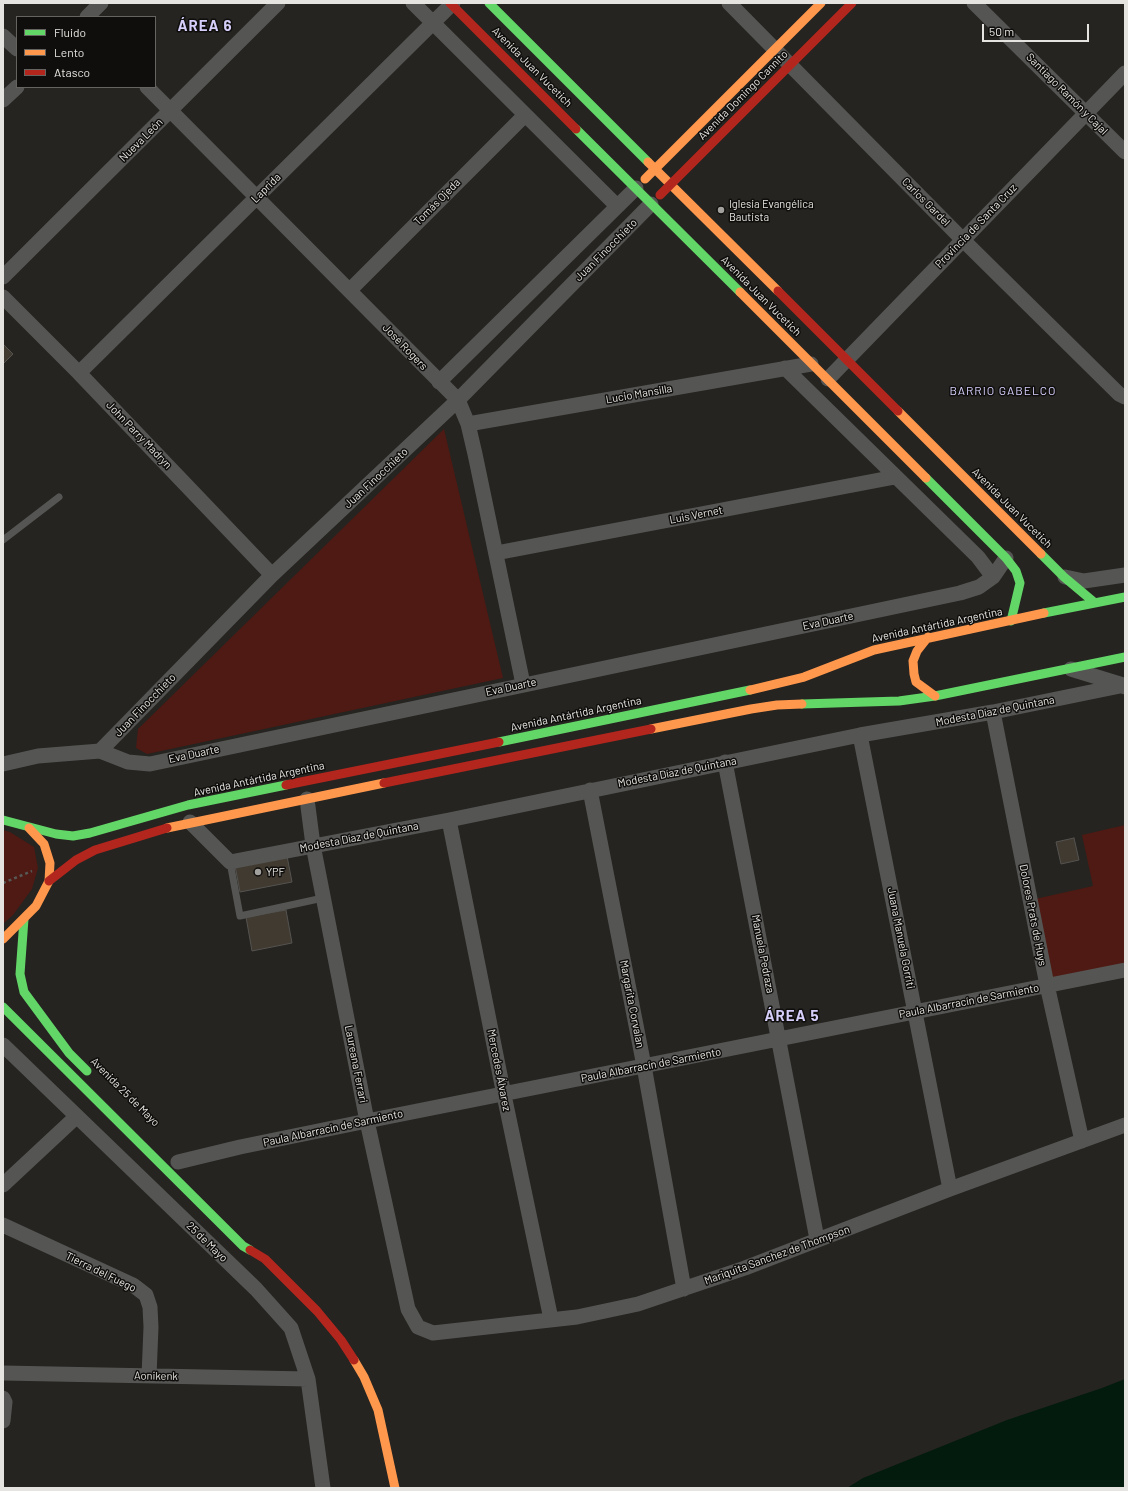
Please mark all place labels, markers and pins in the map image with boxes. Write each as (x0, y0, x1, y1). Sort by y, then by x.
place label: Iglesia Evangélica Bautista (729, 197, 814, 223)
marker: Iglesia Evangélica Bautista (716, 205, 726, 215)
place label: YPF (266, 865, 285, 879)
marker: YPF (253, 867, 263, 877)

